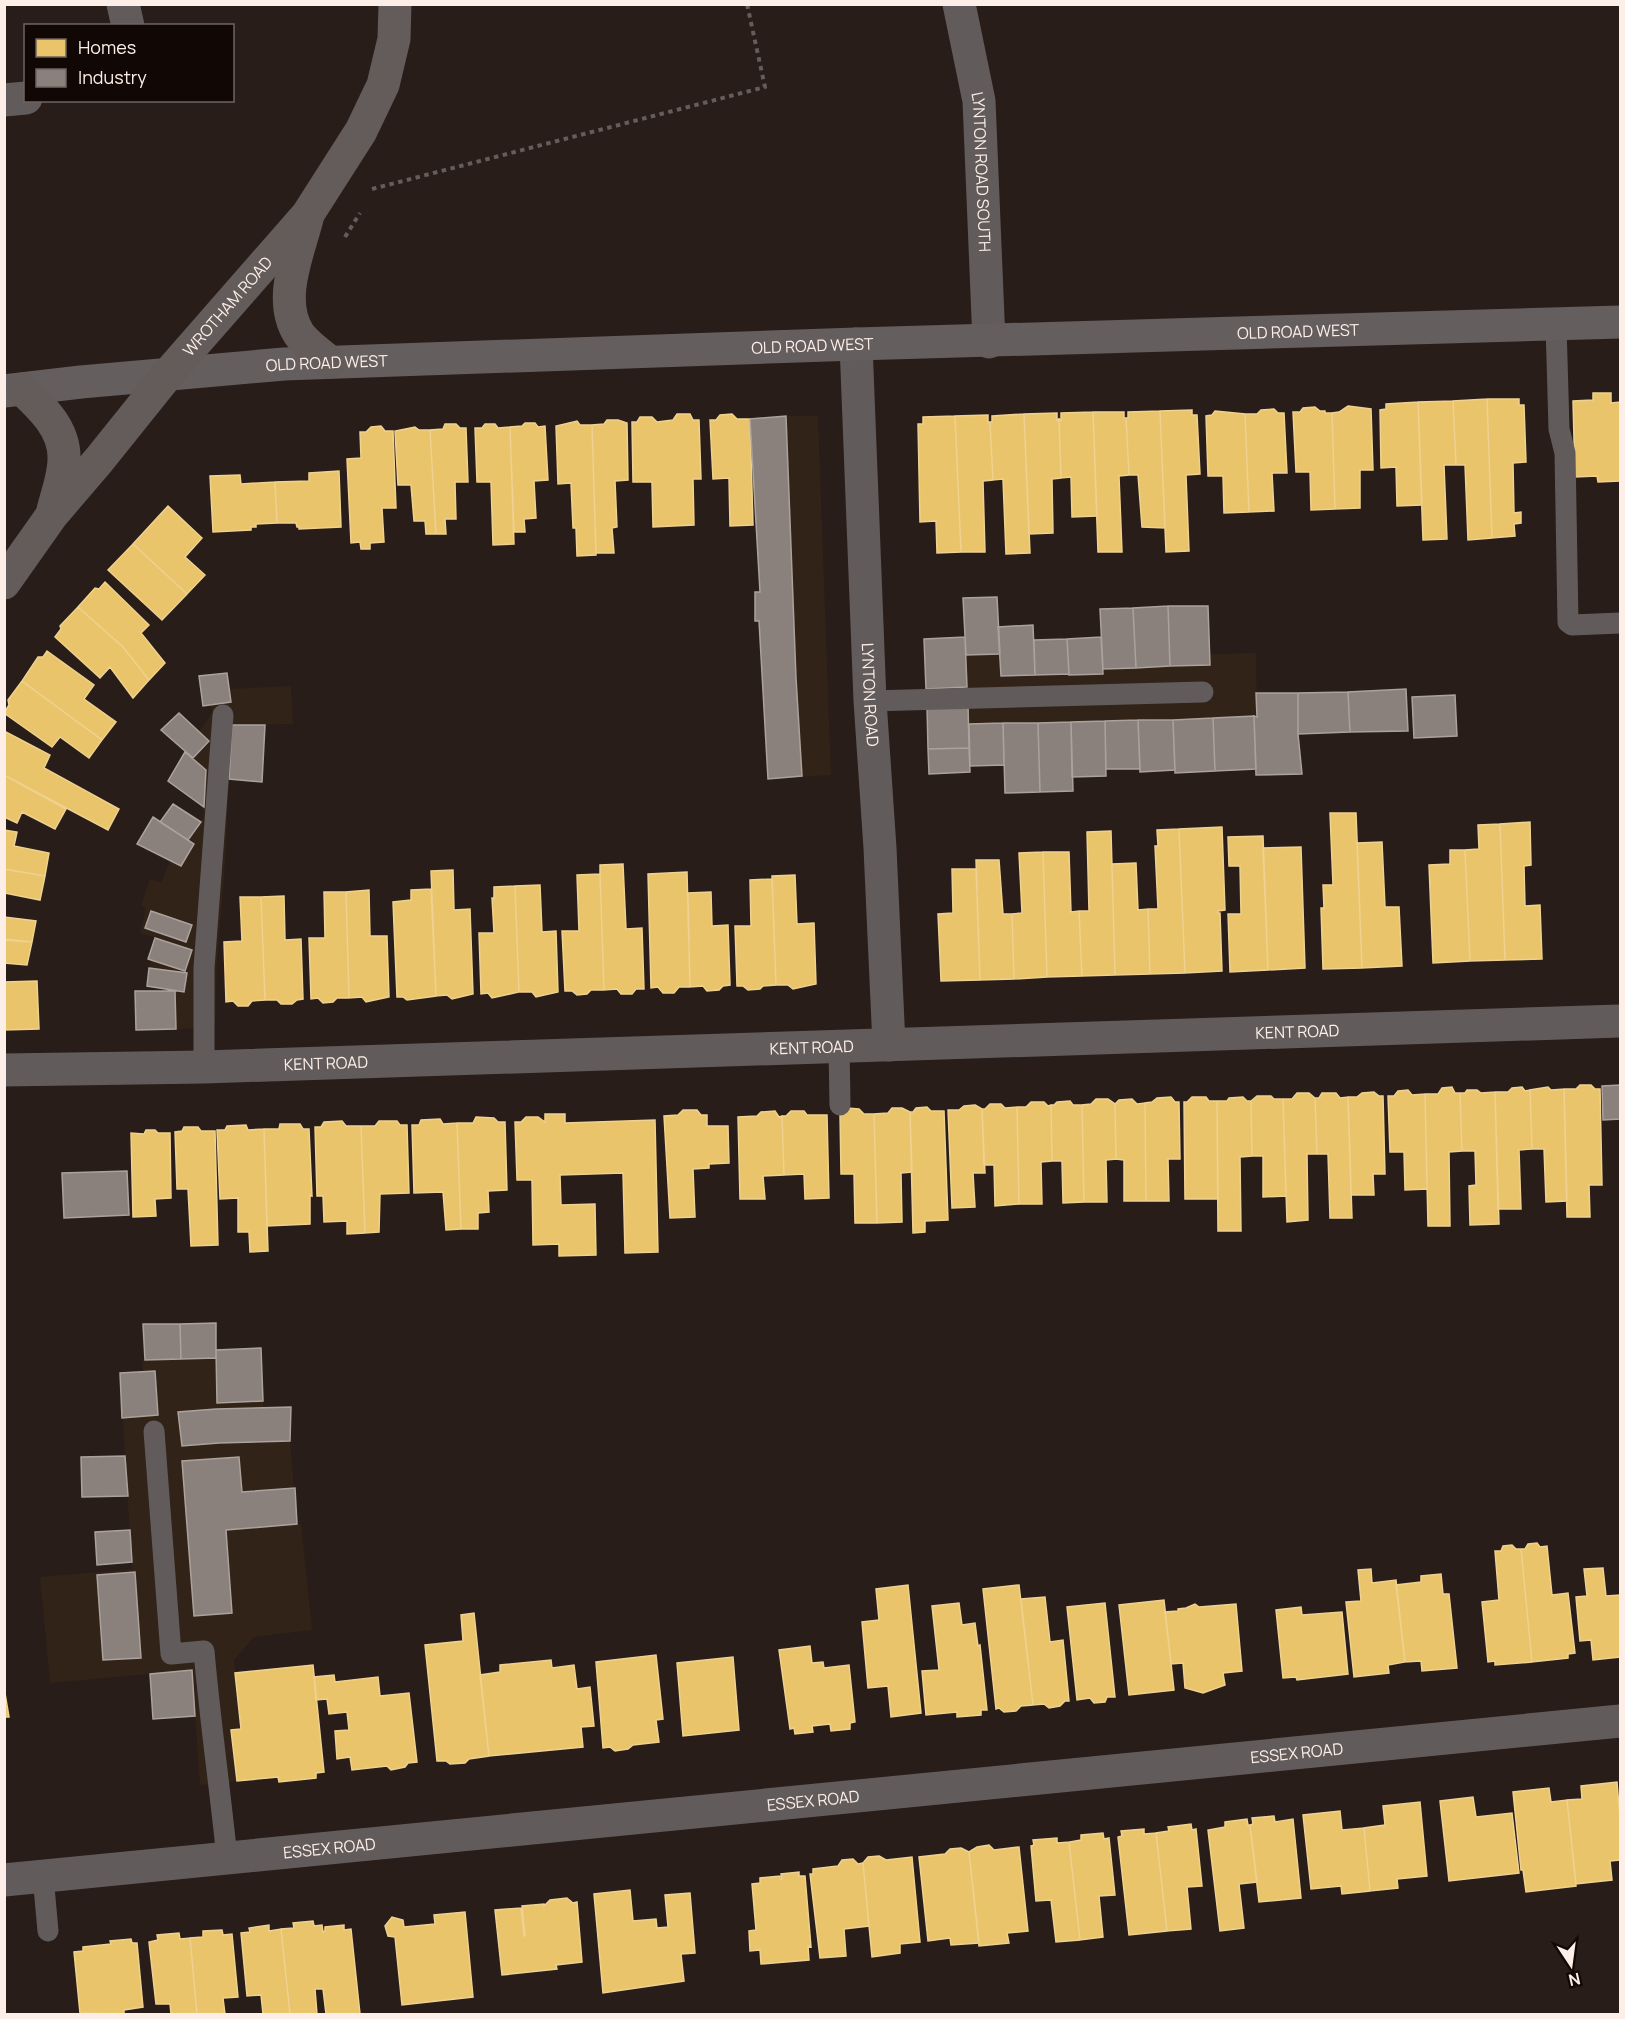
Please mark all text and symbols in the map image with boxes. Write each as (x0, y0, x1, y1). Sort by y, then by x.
legend (24, 24, 234, 102)
text: Homes (78, 35, 136, 59)
text: Industry (78, 65, 147, 89)
street label: LYNTON ROAD SOUTH (966, 90, 996, 252)
street label: WROTHAM ROAD (178, 251, 277, 361)
street label: OLD ROAD WEST (1237, 319, 1360, 344)
street label: OLD ROAD WEST (751, 332, 874, 359)
street label: OLD ROAD WEST (265, 349, 389, 377)
street label: LYNTON ROAD (857, 642, 884, 748)
street label: KENT ROAD (1255, 1019, 1340, 1044)
street label: KENT ROAD (769, 1035, 854, 1060)
street label: KENT ROAD (284, 1051, 369, 1075)
street label: ESSEX ROAD (1249, 1737, 1344, 1768)
street label: ESSEX ROAD (766, 1785, 861, 1816)
street label: ESSEX ROAD (282, 1832, 377, 1863)
north arrow (1541, 1935, 1601, 1995)
text: N (1566, 1968, 1582, 1992)

